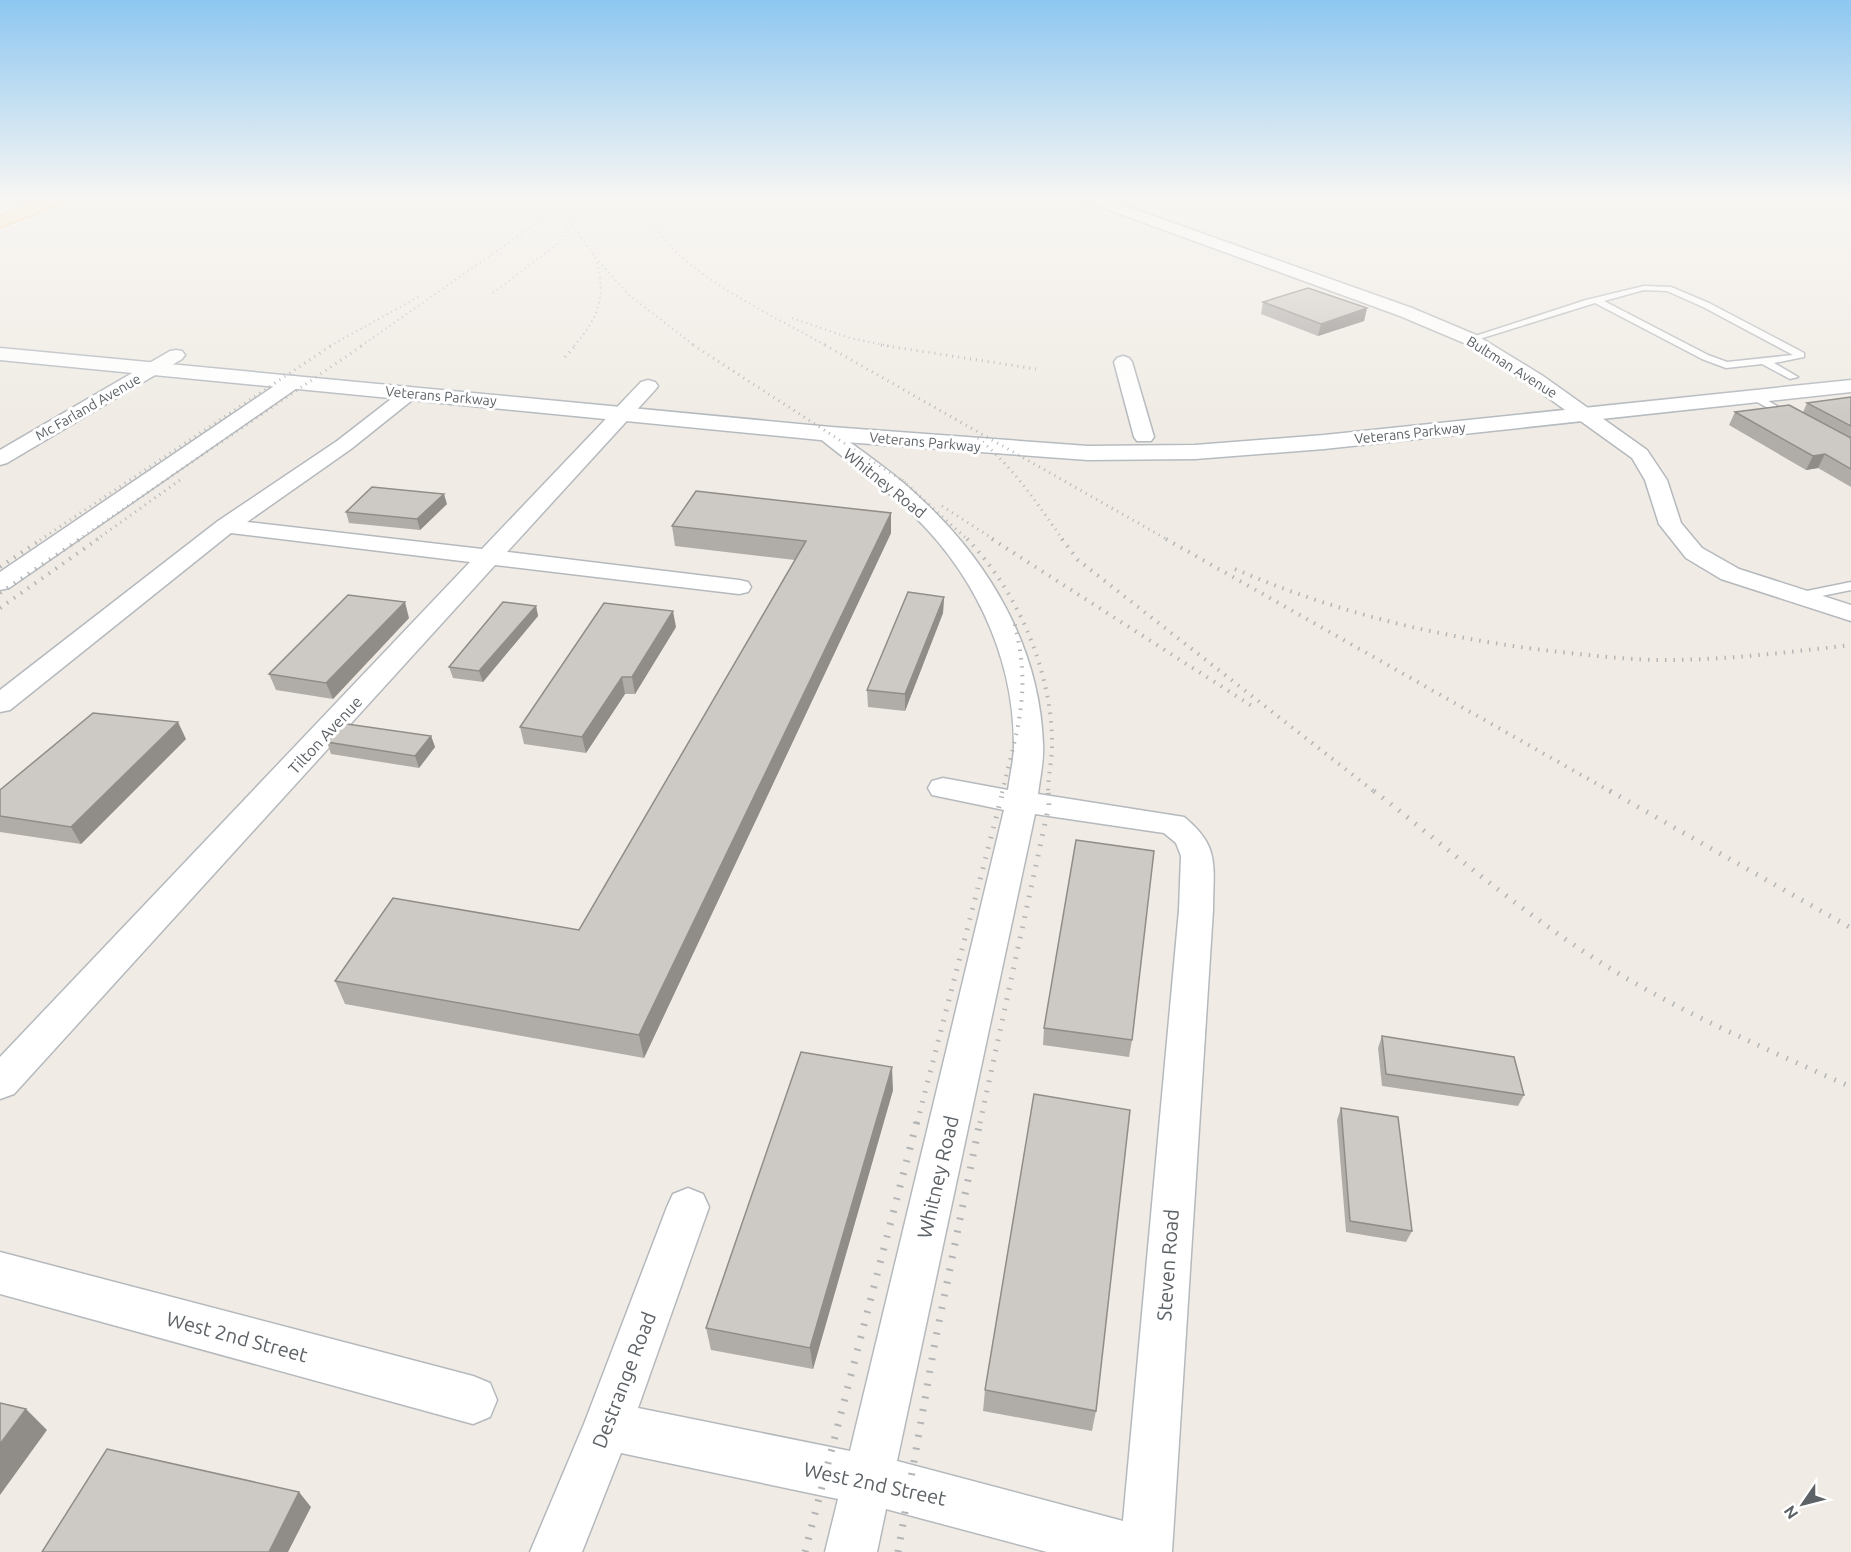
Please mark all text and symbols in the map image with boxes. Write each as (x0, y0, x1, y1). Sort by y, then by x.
street label: Bultman Avenue (1464, 333, 1560, 401)
street label: Mc Farland Avenue (33, 370, 143, 444)
street label: Veterans Parkway (385, 383, 498, 409)
street label: Veterans Parkway (1354, 419, 1467, 447)
street label: Veterans Parkway (869, 429, 982, 455)
street label: Whitney Road (840, 444, 930, 522)
street label: Tilton Avenue (284, 692, 366, 778)
street label: Whitney Road (912, 1113, 963, 1241)
street label: Steven Road (1152, 1208, 1183, 1322)
street label: West 2nd Street (164, 1307, 310, 1366)
street label: Destrange Road (587, 1308, 660, 1451)
street label: West 2nd Street (802, 1457, 949, 1510)
north arrow (1773, 1474, 1833, 1534)
text: N (1780, 1503, 1802, 1523)

